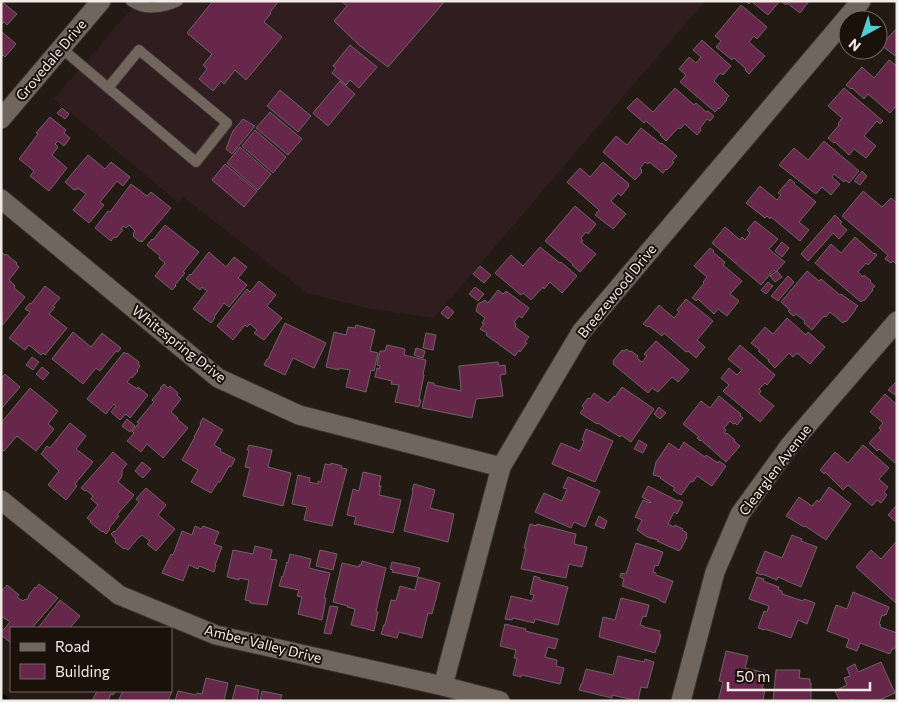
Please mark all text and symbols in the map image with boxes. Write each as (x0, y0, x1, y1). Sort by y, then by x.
north arrow (838, 10, 888, 60)
street label: Grovedale Drive (12, 16, 90, 104)
text: N (845, 35, 864, 55)
street label: Breezewood Drive (574, 240, 660, 341)
street label: Whitespring Drive (129, 302, 230, 386)
street label: Clearglen Avenue (735, 421, 814, 518)
street label: Amber Valley Drive (203, 621, 323, 666)
legend (10, 627, 172, 692)
text: Road (55, 637, 90, 655)
scale bar (728, 660, 870, 692)
text: Building (55, 662, 110, 680)
text: 50 m (736, 667, 770, 685)

